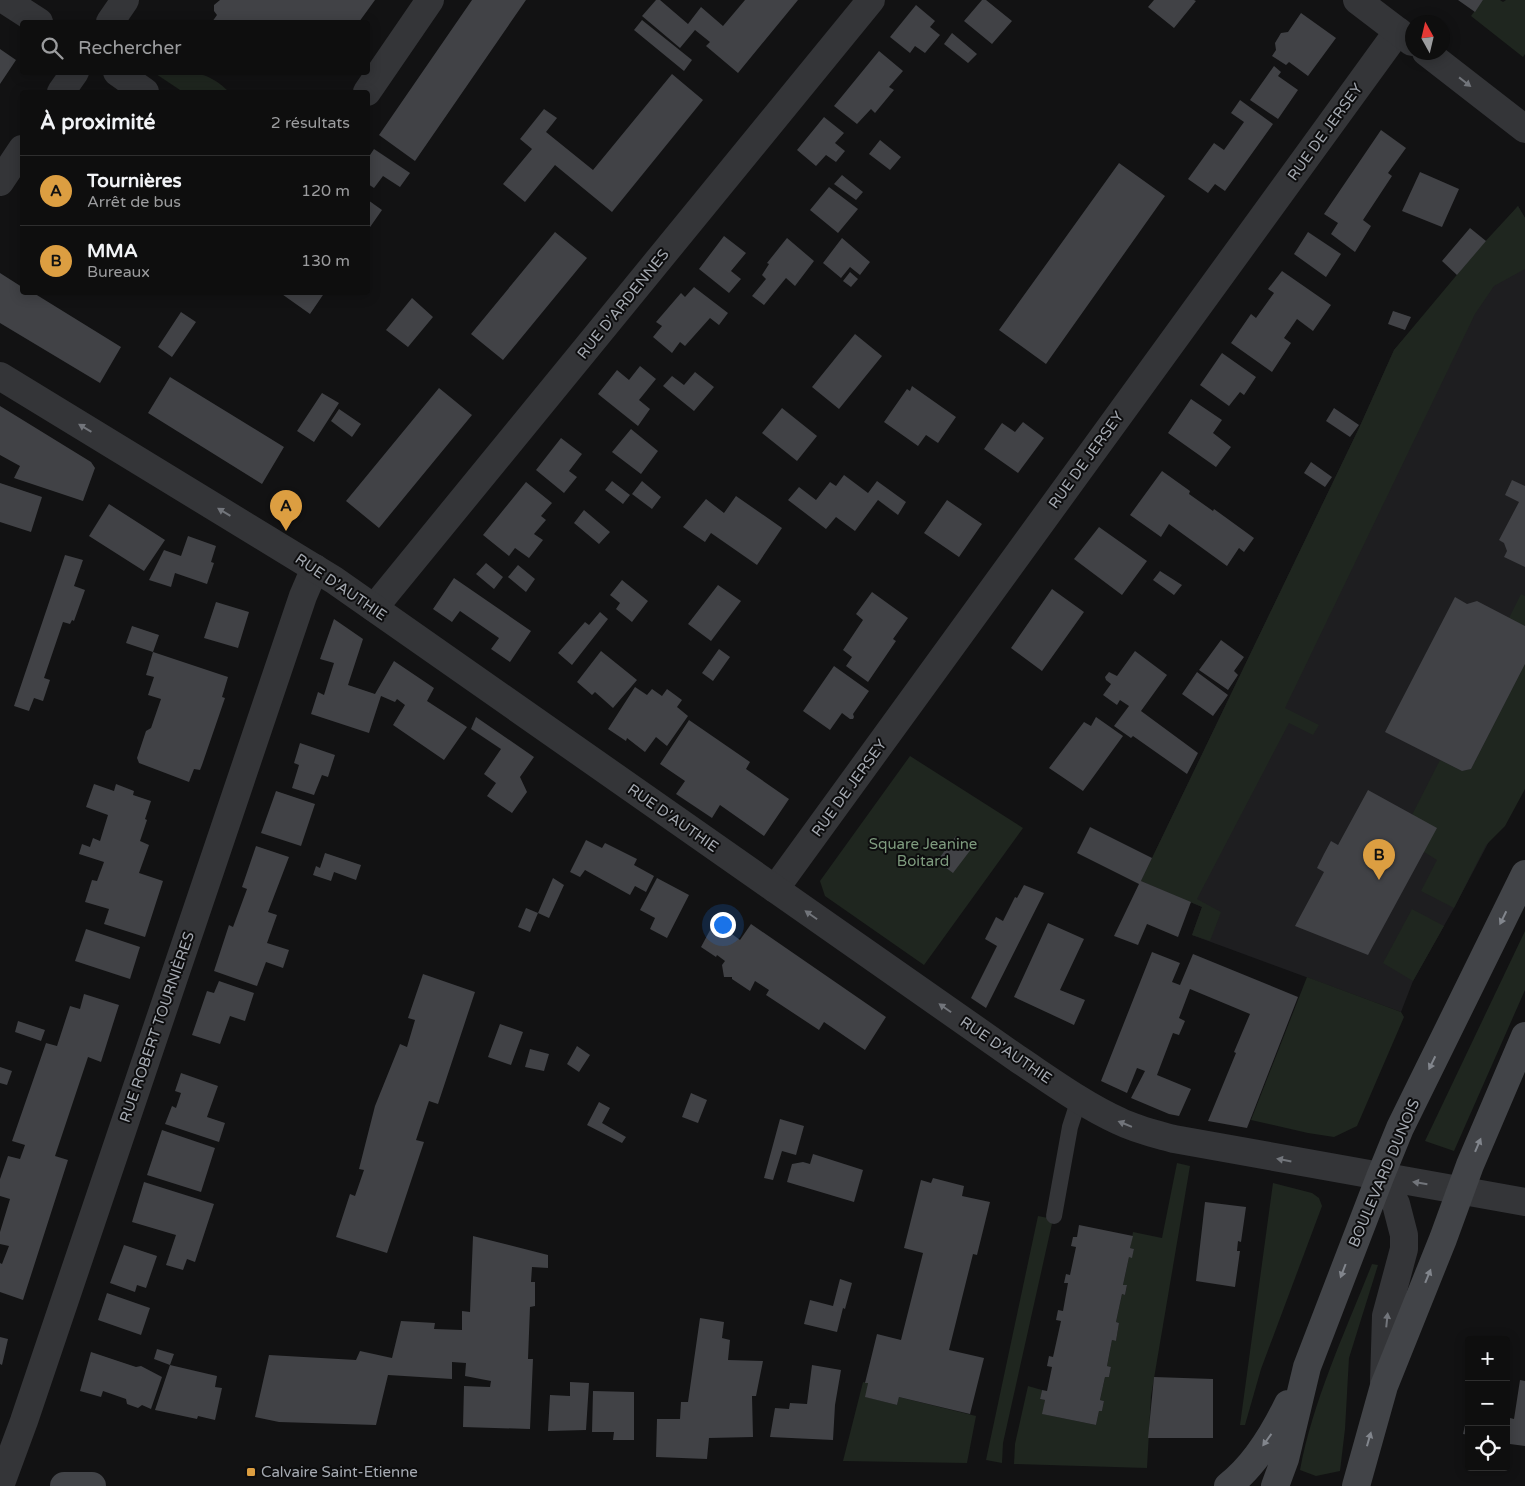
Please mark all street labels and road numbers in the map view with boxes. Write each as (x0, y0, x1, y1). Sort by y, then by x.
street label: RUE DE JERSEY (1284, 80, 1367, 184)
street label: RUE D'ARDENNES (573, 246, 673, 362)
street label: RUE DE JERSEY (1045, 408, 1128, 512)
street label: RUE D'AUTHIE (292, 550, 390, 624)
street label: RUE DE JERSEY (808, 736, 891, 840)
street label: RUE D'AUTHIE (624, 780, 722, 856)
street label: RUE ROBERT TOURNIÈRES (116, 929, 198, 1125)
street label: RUE D'AUTHIE (957, 1013, 1055, 1087)
street label: BOULEVARD DUNOIS (1345, 1096, 1423, 1250)

